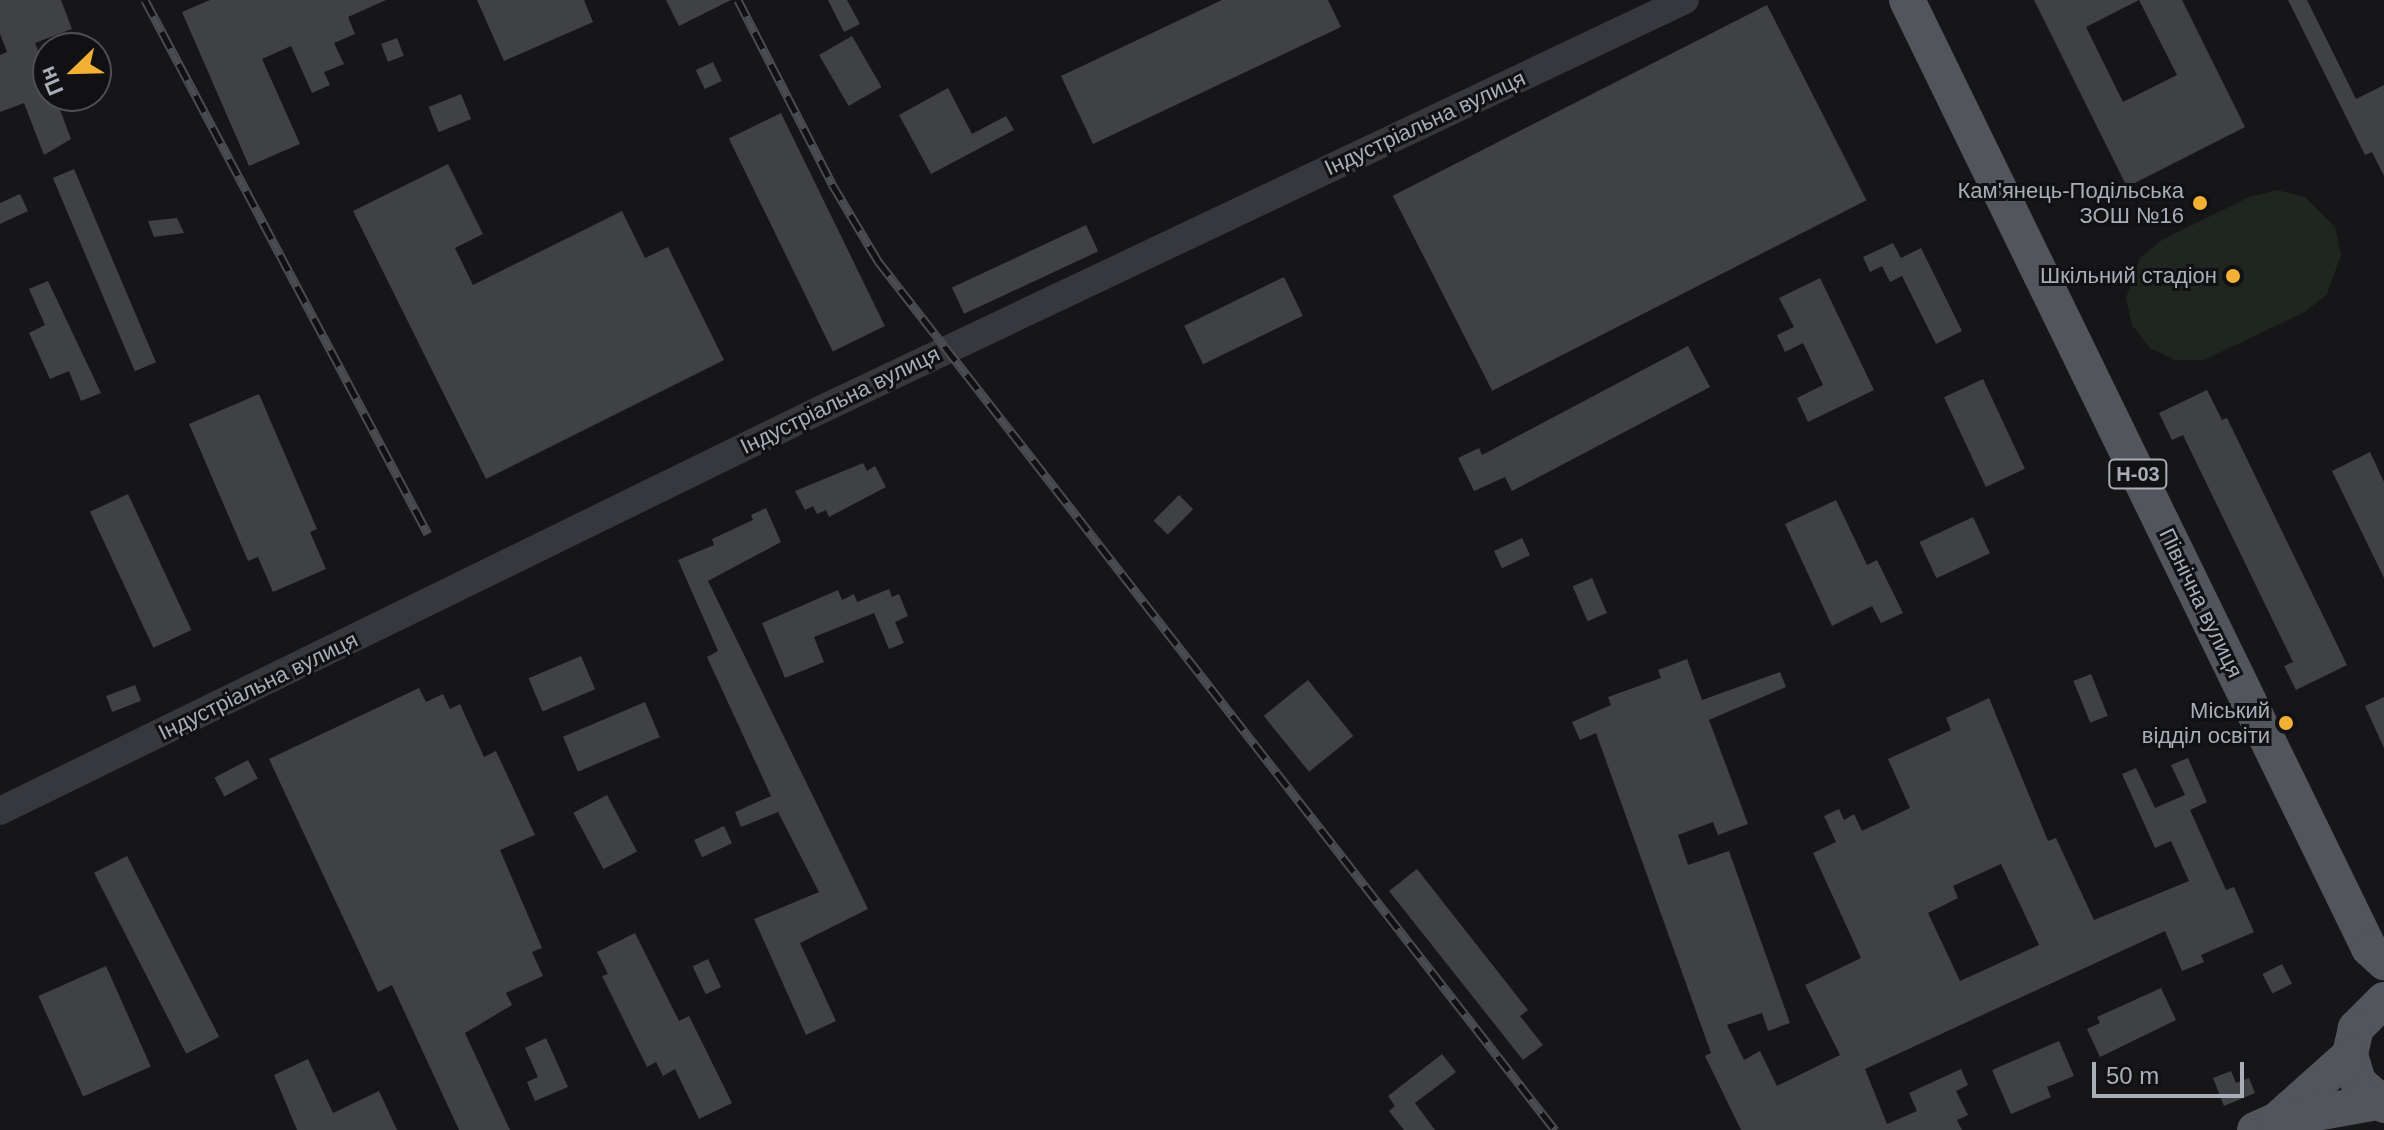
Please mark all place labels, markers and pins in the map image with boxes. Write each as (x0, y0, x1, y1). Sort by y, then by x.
place label: Кам'янець-Подільська ЗОШ №16 (1958, 177, 2184, 228)
marker: Кам'янець-Подільська ЗОШ №16 (2191, 194, 2209, 212)
place label: Шкільний стадіон (2040, 263, 2217, 289)
marker: Шкільний стадіон (2224, 267, 2242, 285)
place label: Міський відділ освіти (2142, 697, 2270, 748)
marker: Міський відділ освіти (2277, 714, 2295, 732)

